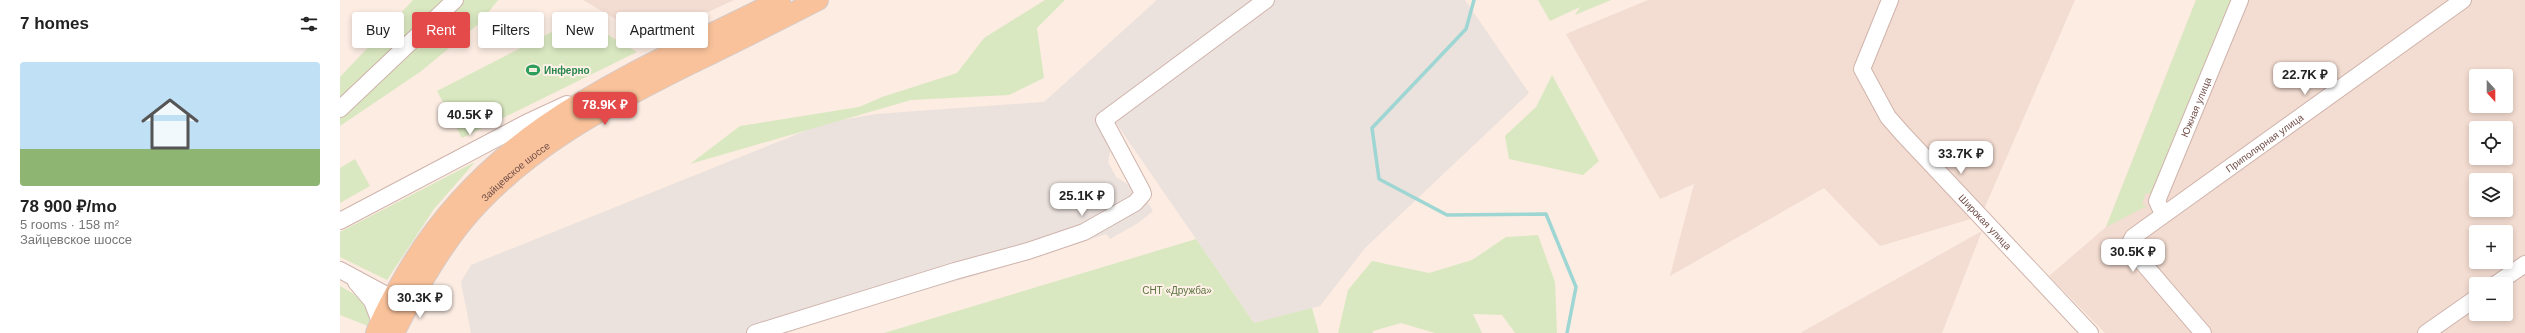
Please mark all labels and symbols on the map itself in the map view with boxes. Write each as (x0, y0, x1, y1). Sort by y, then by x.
sports icon: Инферно (525, 62, 541, 78)
pin: 22.7K ₽ (2268, 62, 2342, 96)
place label: Инферно (544, 65, 590, 76)
north arrow (2469, 69, 2513, 113)
street label: Южная улица (2179, 75, 2213, 139)
pin: 78.9K ₽ (568, 92, 642, 126)
pin: 40.5K ₽ (433, 102, 507, 136)
street label: Приполярная улица (2223, 111, 2305, 174)
street label: Зайцевское шоссе (479, 139, 552, 203)
pin: 33.7K ₽ (1924, 141, 1998, 175)
pin: 25.1K ₽ (1045, 183, 1119, 217)
street label: Широкая улица (1957, 192, 2014, 252)
pin: 30.5K ₽ (2096, 239, 2170, 273)
pin: 30.3K ₽ (383, 285, 457, 319)
park label: СНТ «Дружба» (1142, 285, 1212, 296)

